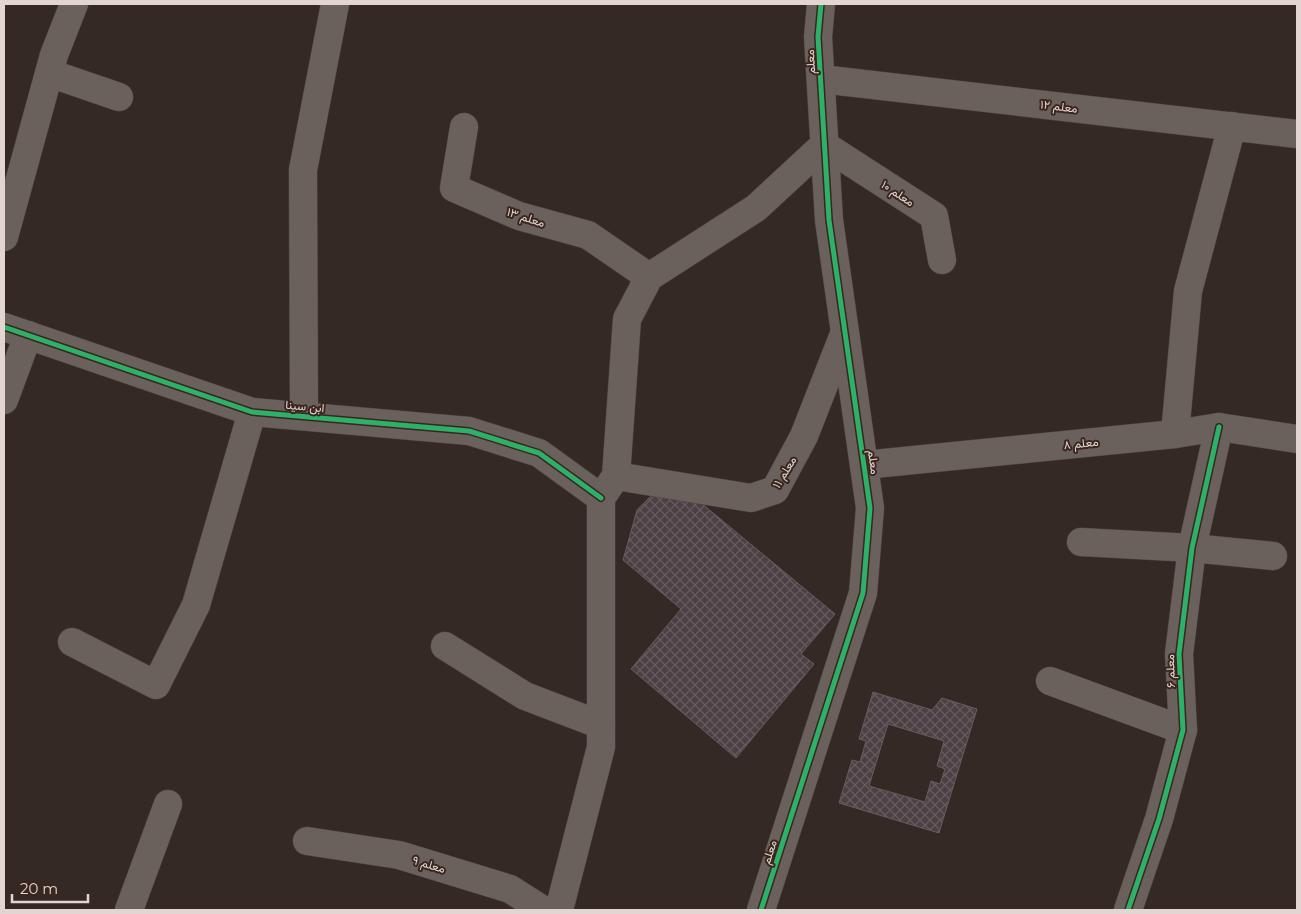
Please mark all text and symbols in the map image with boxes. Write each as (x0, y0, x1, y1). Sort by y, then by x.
street label: معلم (802, 49, 819, 75)
street label: معلم ۱۲ (1039, 96, 1079, 117)
street label: معلم ۱۰ (878, 177, 917, 210)
street label: معلم ۱۳ (505, 204, 547, 231)
street label: ابن سینا (285, 397, 325, 416)
street label: معلم ۸ (1063, 434, 1099, 453)
street label: معلم (864, 449, 883, 475)
street label: معلم ۱۱ (769, 453, 800, 491)
street label: معلم ۶ (1162, 654, 1179, 688)
street label: معلم (758, 838, 781, 866)
street label: معلم ۹ (410, 852, 447, 877)
scale bar (12, 872, 89, 904)
text: 20 m (20, 879, 58, 898)

